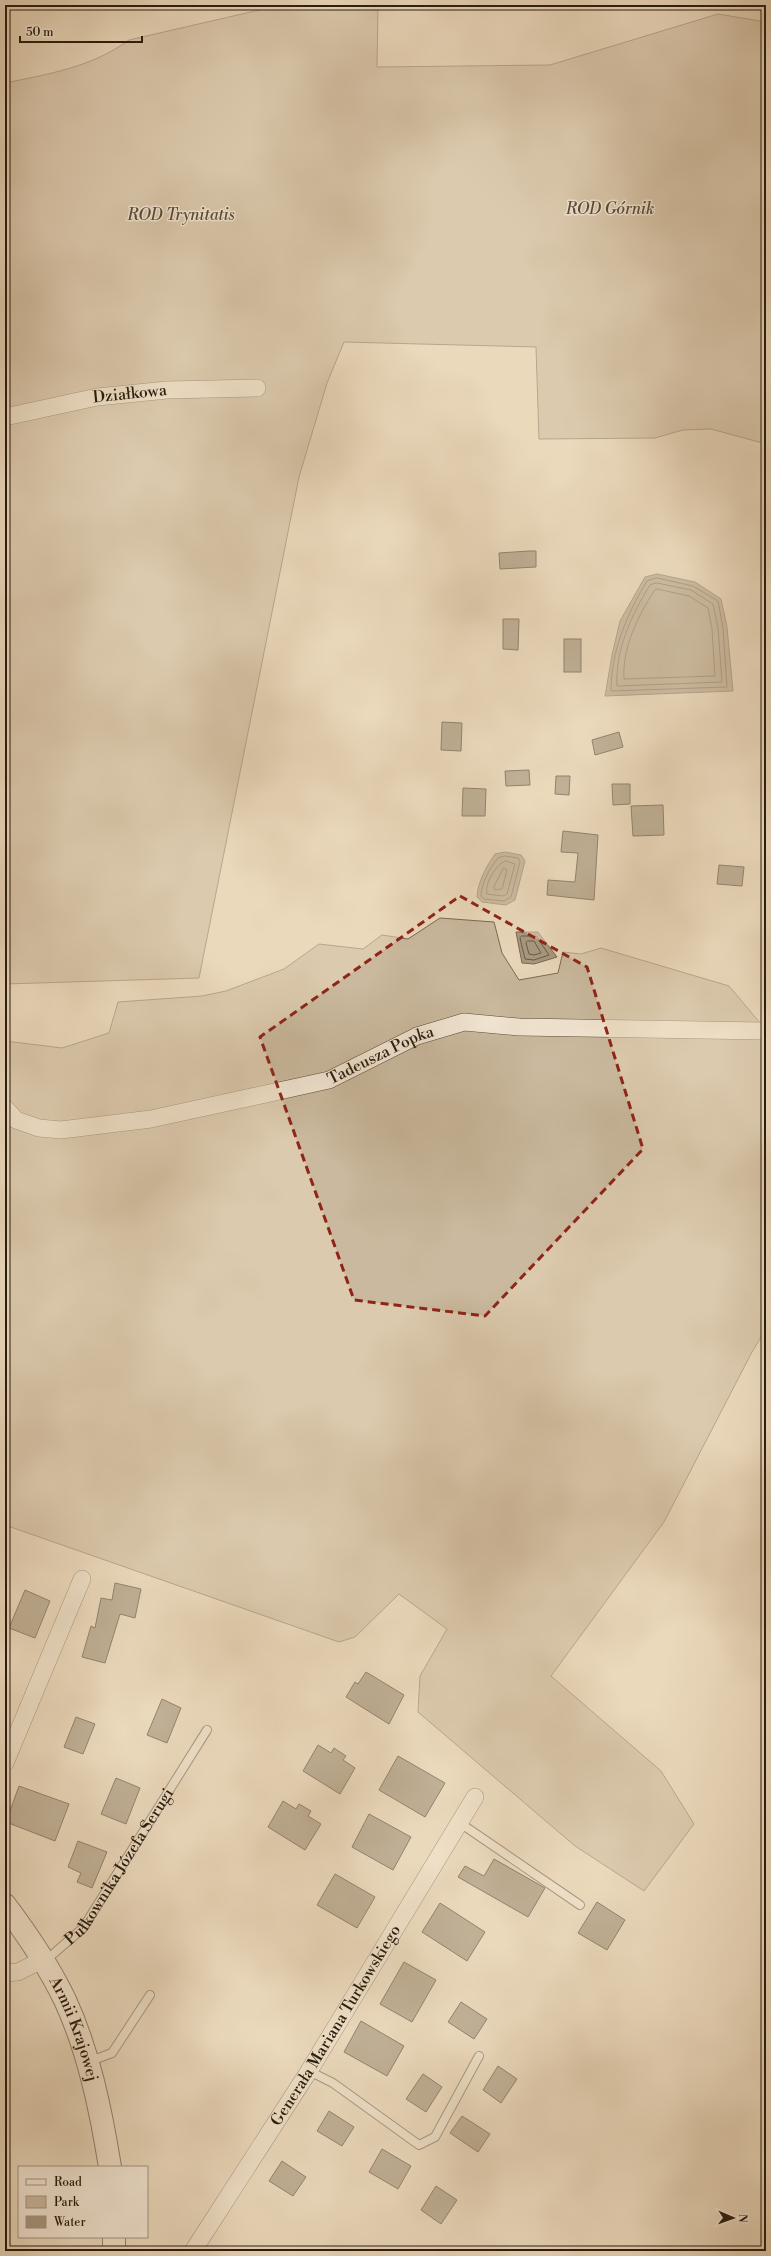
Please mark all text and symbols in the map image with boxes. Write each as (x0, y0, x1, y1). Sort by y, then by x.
scale bar (20, 18, 142, 44)
text: 50 m (26, 25, 54, 40)
park label: ROD Górnik (565, 199, 654, 219)
park label: ROD Trynitatis (126, 205, 235, 225)
street label: Działkowa (92, 380, 169, 407)
street label: Tadeusza Popka (324, 1021, 437, 1089)
street label: Pułkownika Józefa Serugi (60, 1785, 178, 1949)
street label: Generała Mariana Turkowskiego (266, 1921, 405, 2130)
street label: Armii Krajowej (44, 1972, 103, 2084)
legend (18, 2166, 148, 2238)
text: Road (54, 2175, 82, 2190)
text: Park (54, 2195, 80, 2210)
north arrow (713, 2198, 753, 2238)
text: N (735, 2214, 749, 2223)
text: Water (53, 2215, 86, 2230)

